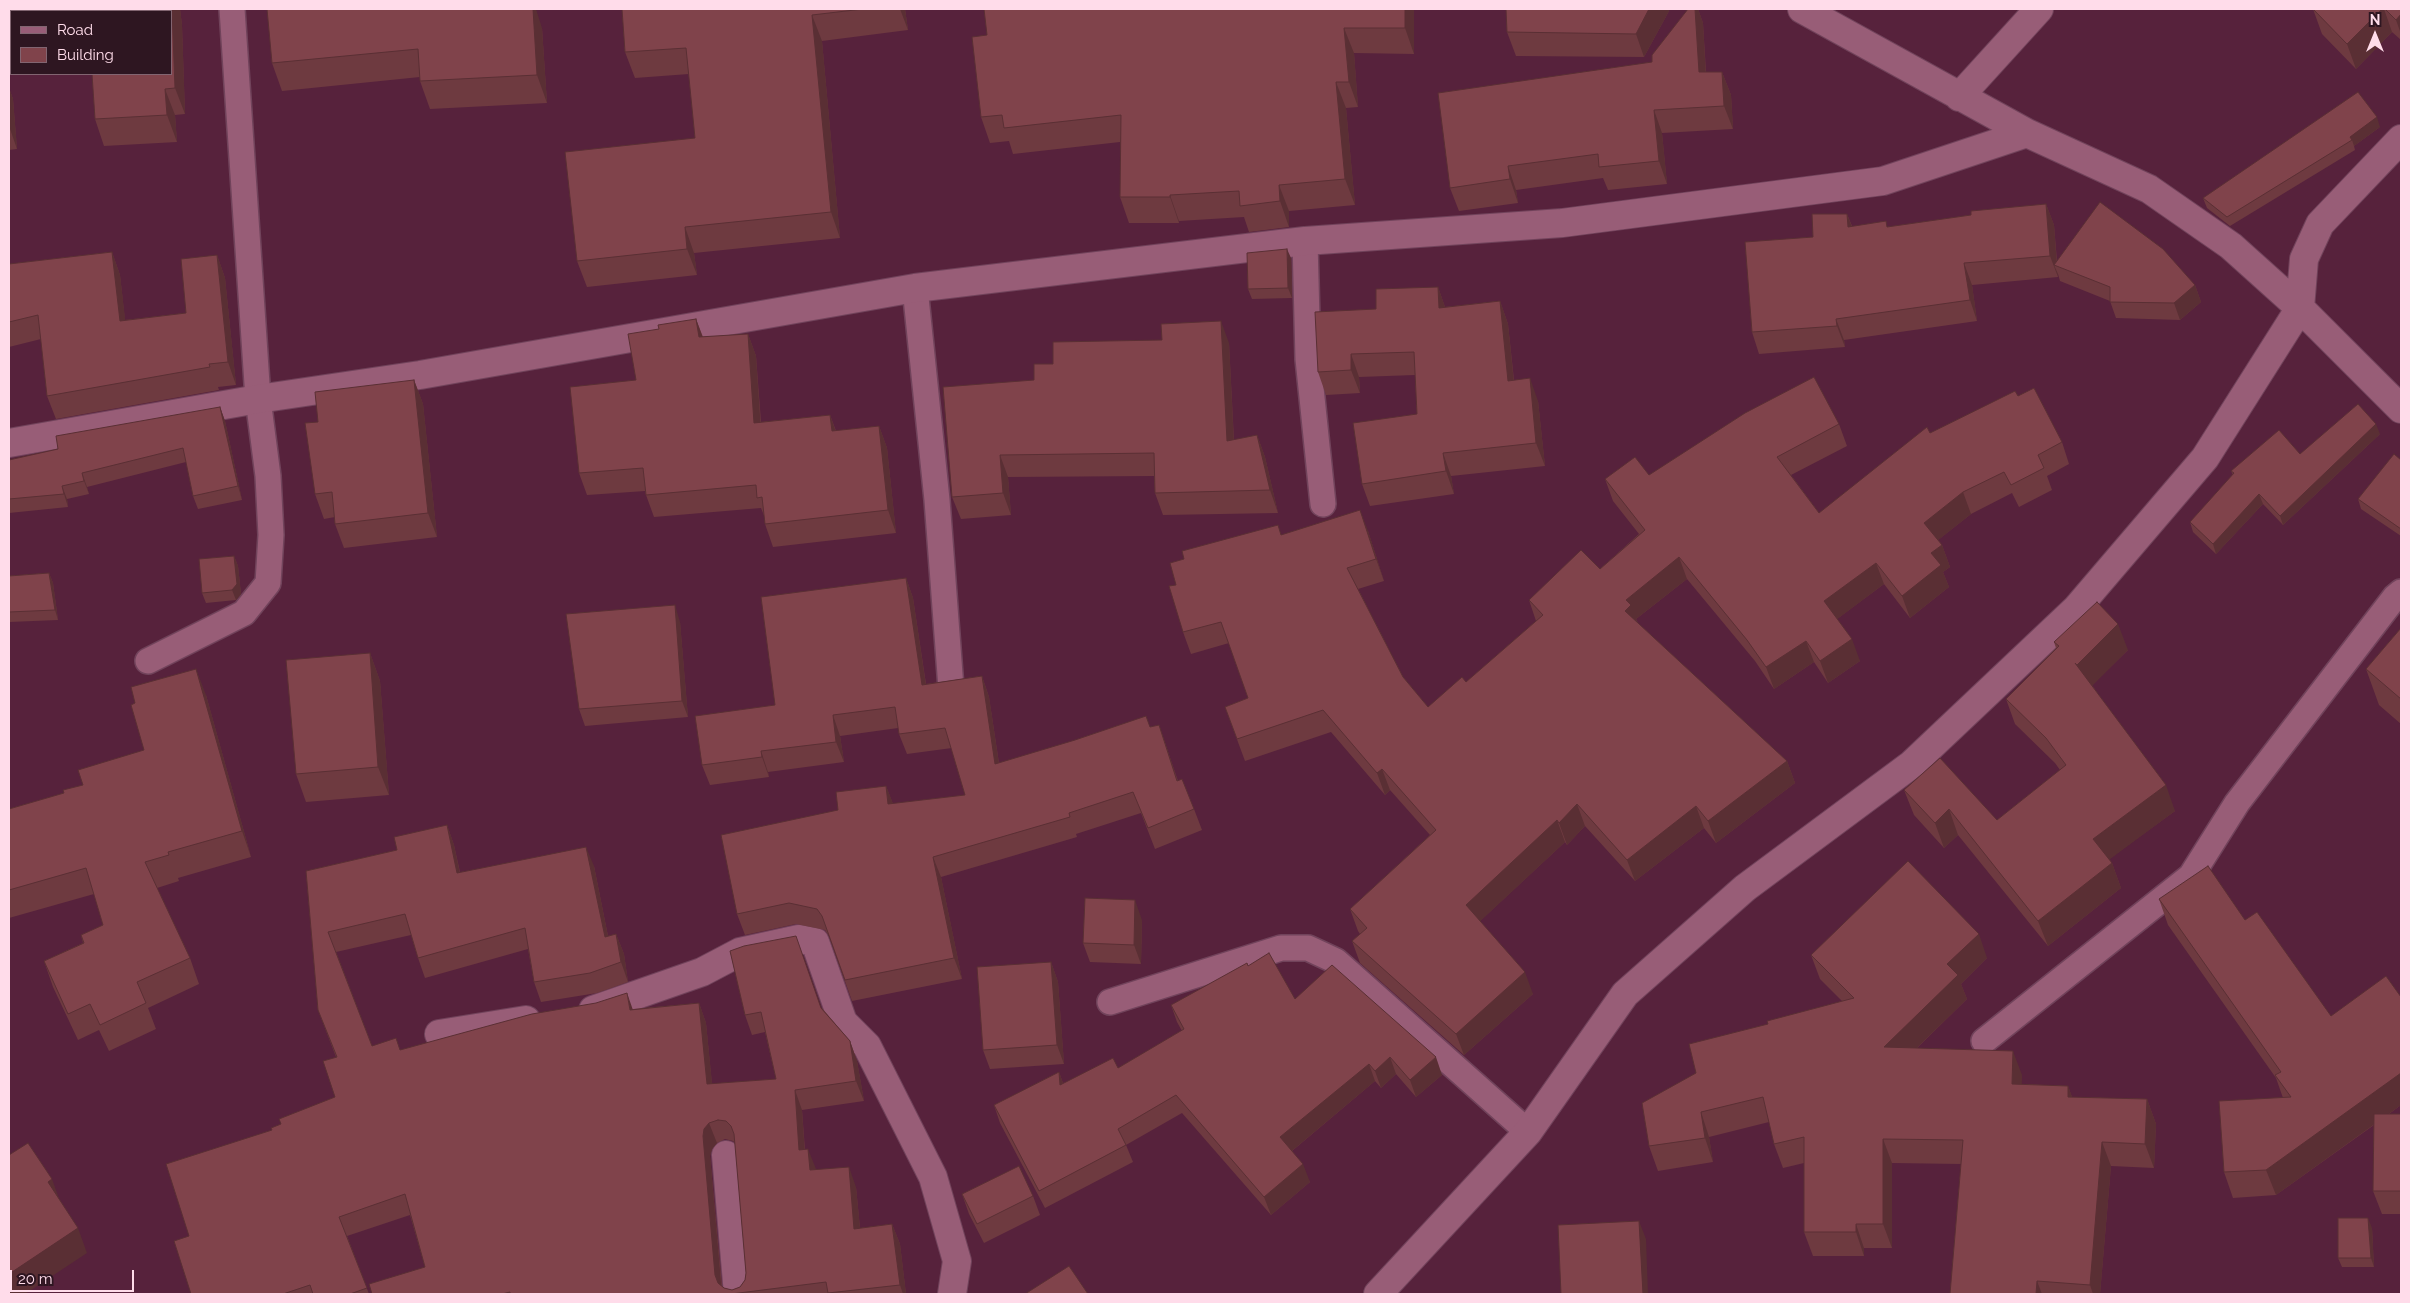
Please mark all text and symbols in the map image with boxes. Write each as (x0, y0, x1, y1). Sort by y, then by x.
legend (10, 10, 172, 75)
north arrow (2350, 10, 2400, 60)
text: N (2370, 12, 2380, 28)
text: Road (57, 21, 93, 39)
text: Building (57, 46, 114, 64)
scale bar (12, 1260, 136, 1292)
text: 20 m (18, 1270, 53, 1288)

